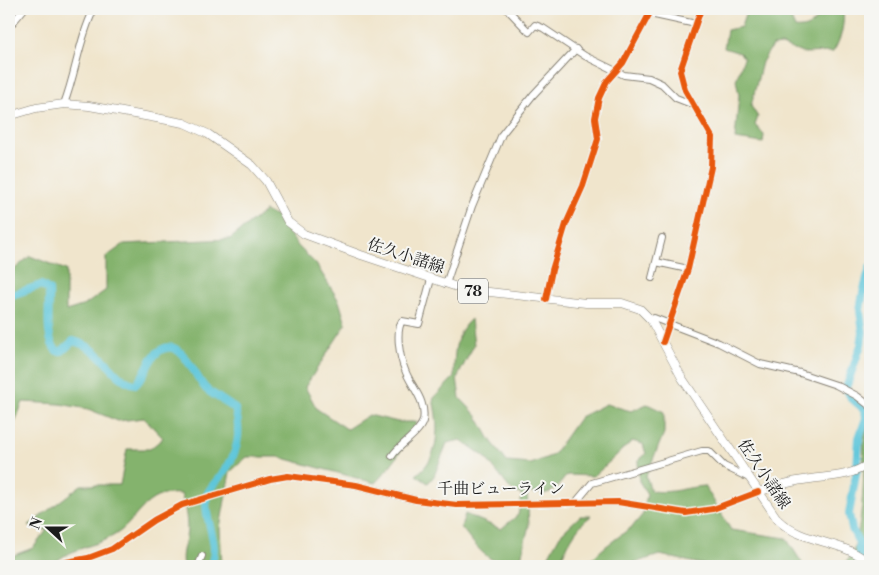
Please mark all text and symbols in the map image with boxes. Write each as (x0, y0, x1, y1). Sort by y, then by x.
street label: 佐久小諸線 (365, 234, 447, 278)
road number: 78 (458, 278, 488, 304)
street label: 佐久小諸線 (733, 435, 795, 513)
street label: 千曲ビューライン (437, 479, 565, 499)
north arrow (22, 502, 72, 552)
text: N (26, 515, 47, 532)

